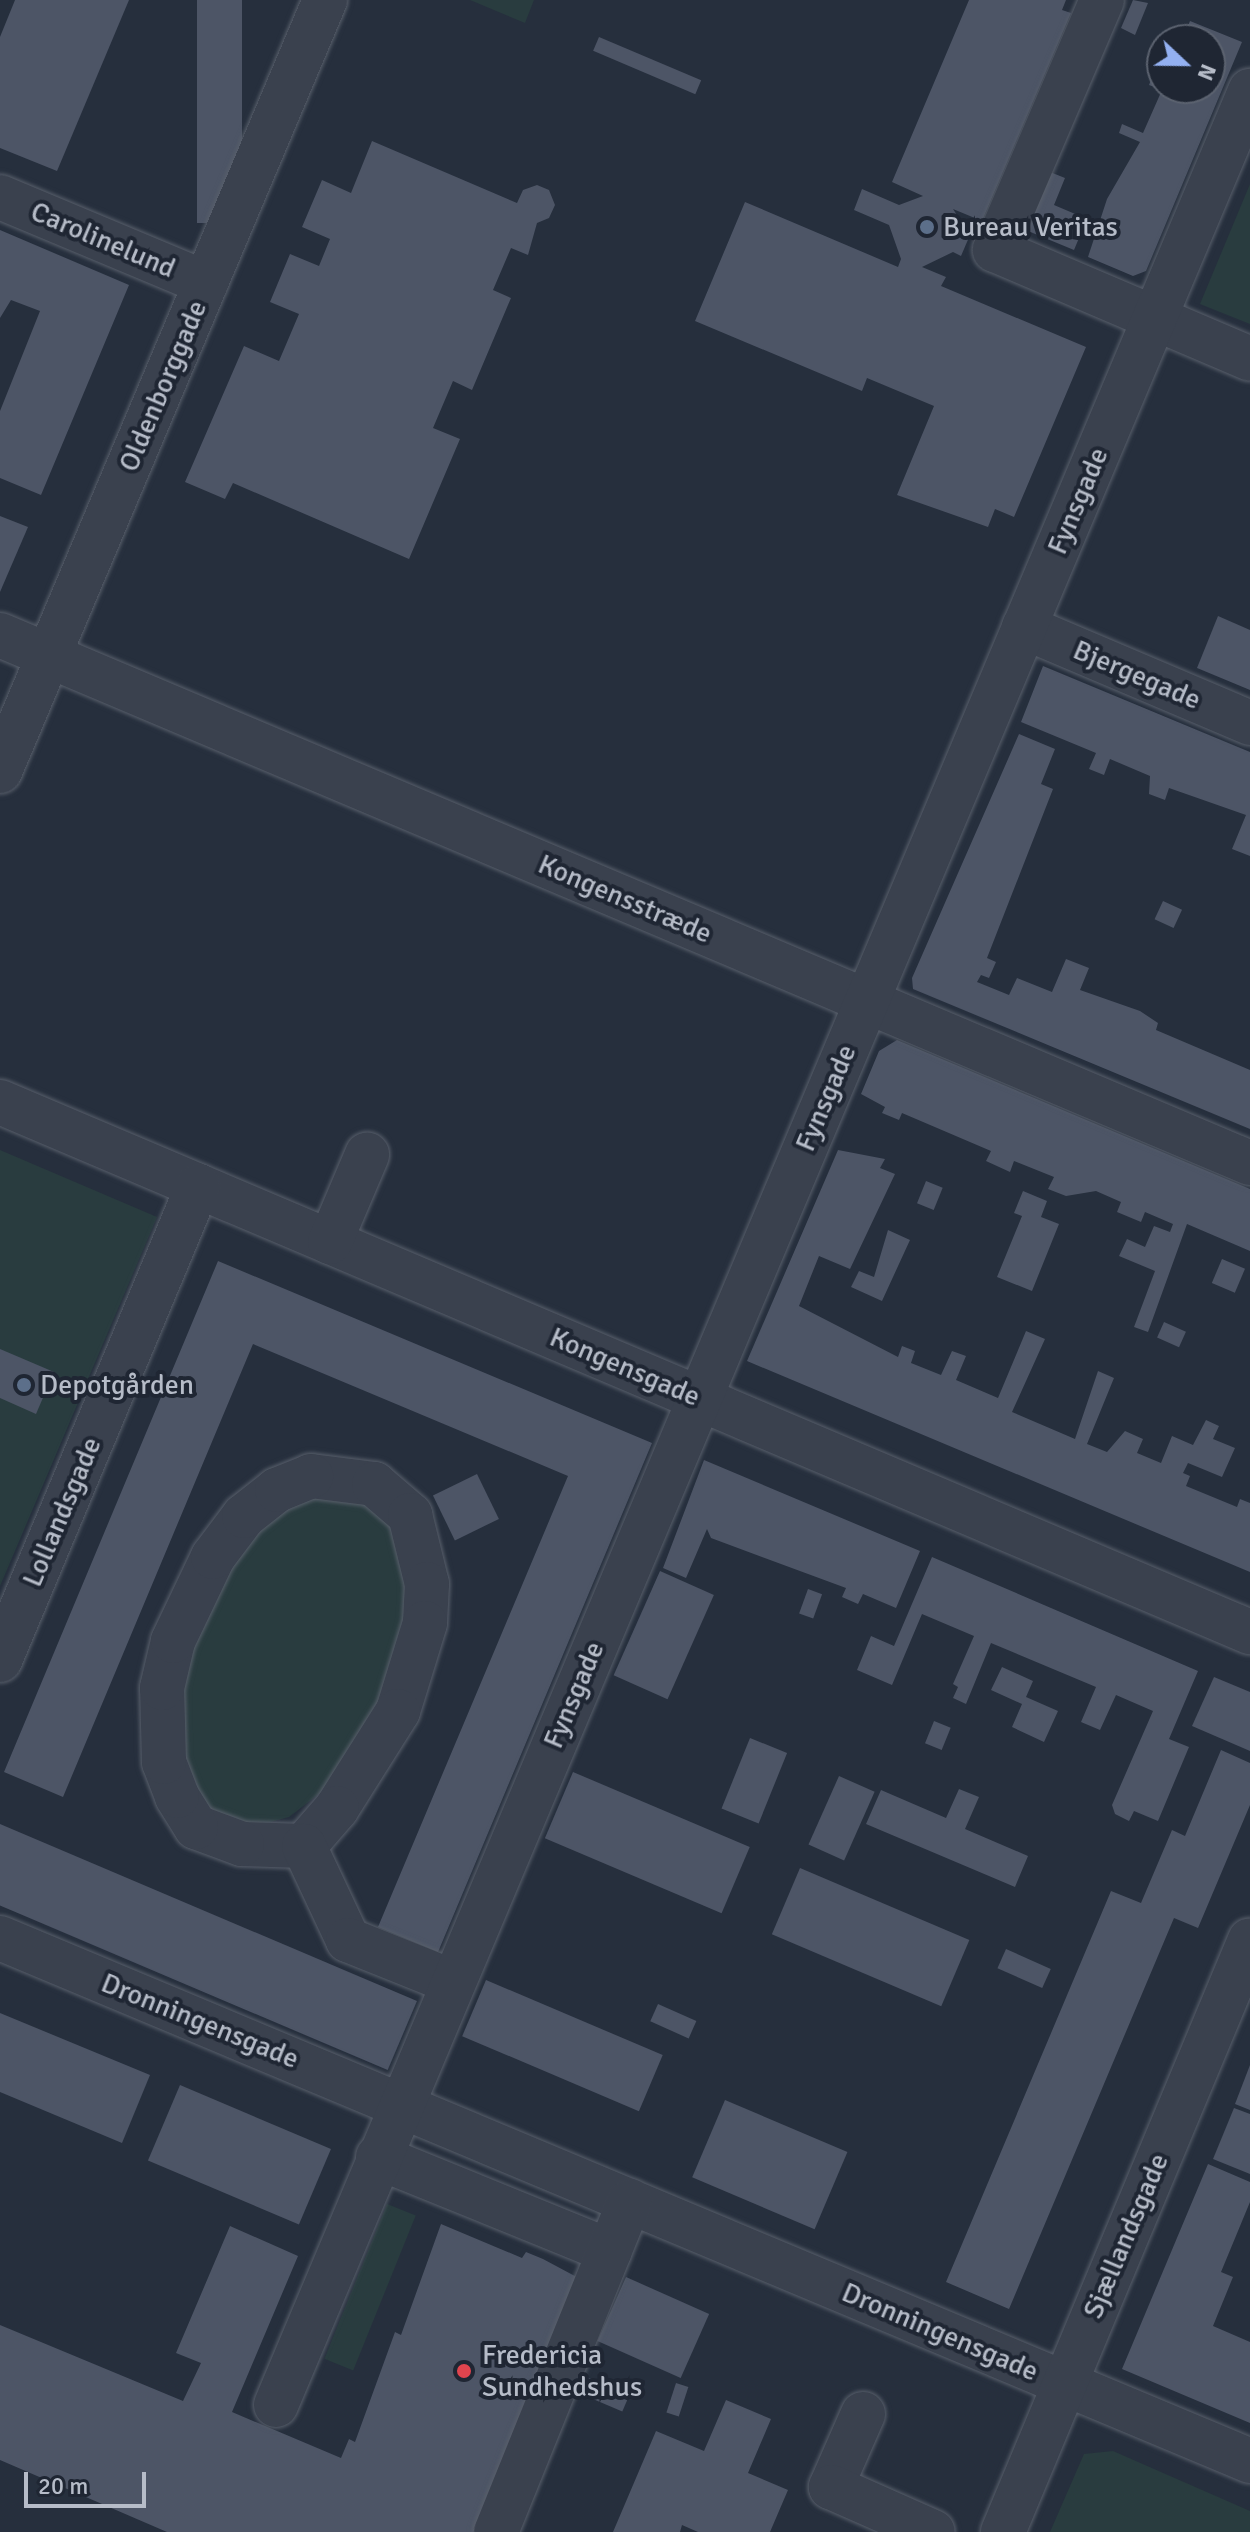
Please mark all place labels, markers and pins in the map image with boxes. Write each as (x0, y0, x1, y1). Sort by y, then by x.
place label: Bureau Veritas (943, 210, 1118, 244)
marker: Bureau Veritas (918, 218, 936, 236)
place label: Depotgården (40, 1368, 194, 1402)
marker: Depotgården (15, 1376, 33, 1394)
place label: Fredericia Sundhedshus (482, 2338, 642, 2404)
marker: Fredericia Sundhedshus (453, 2360, 475, 2382)

